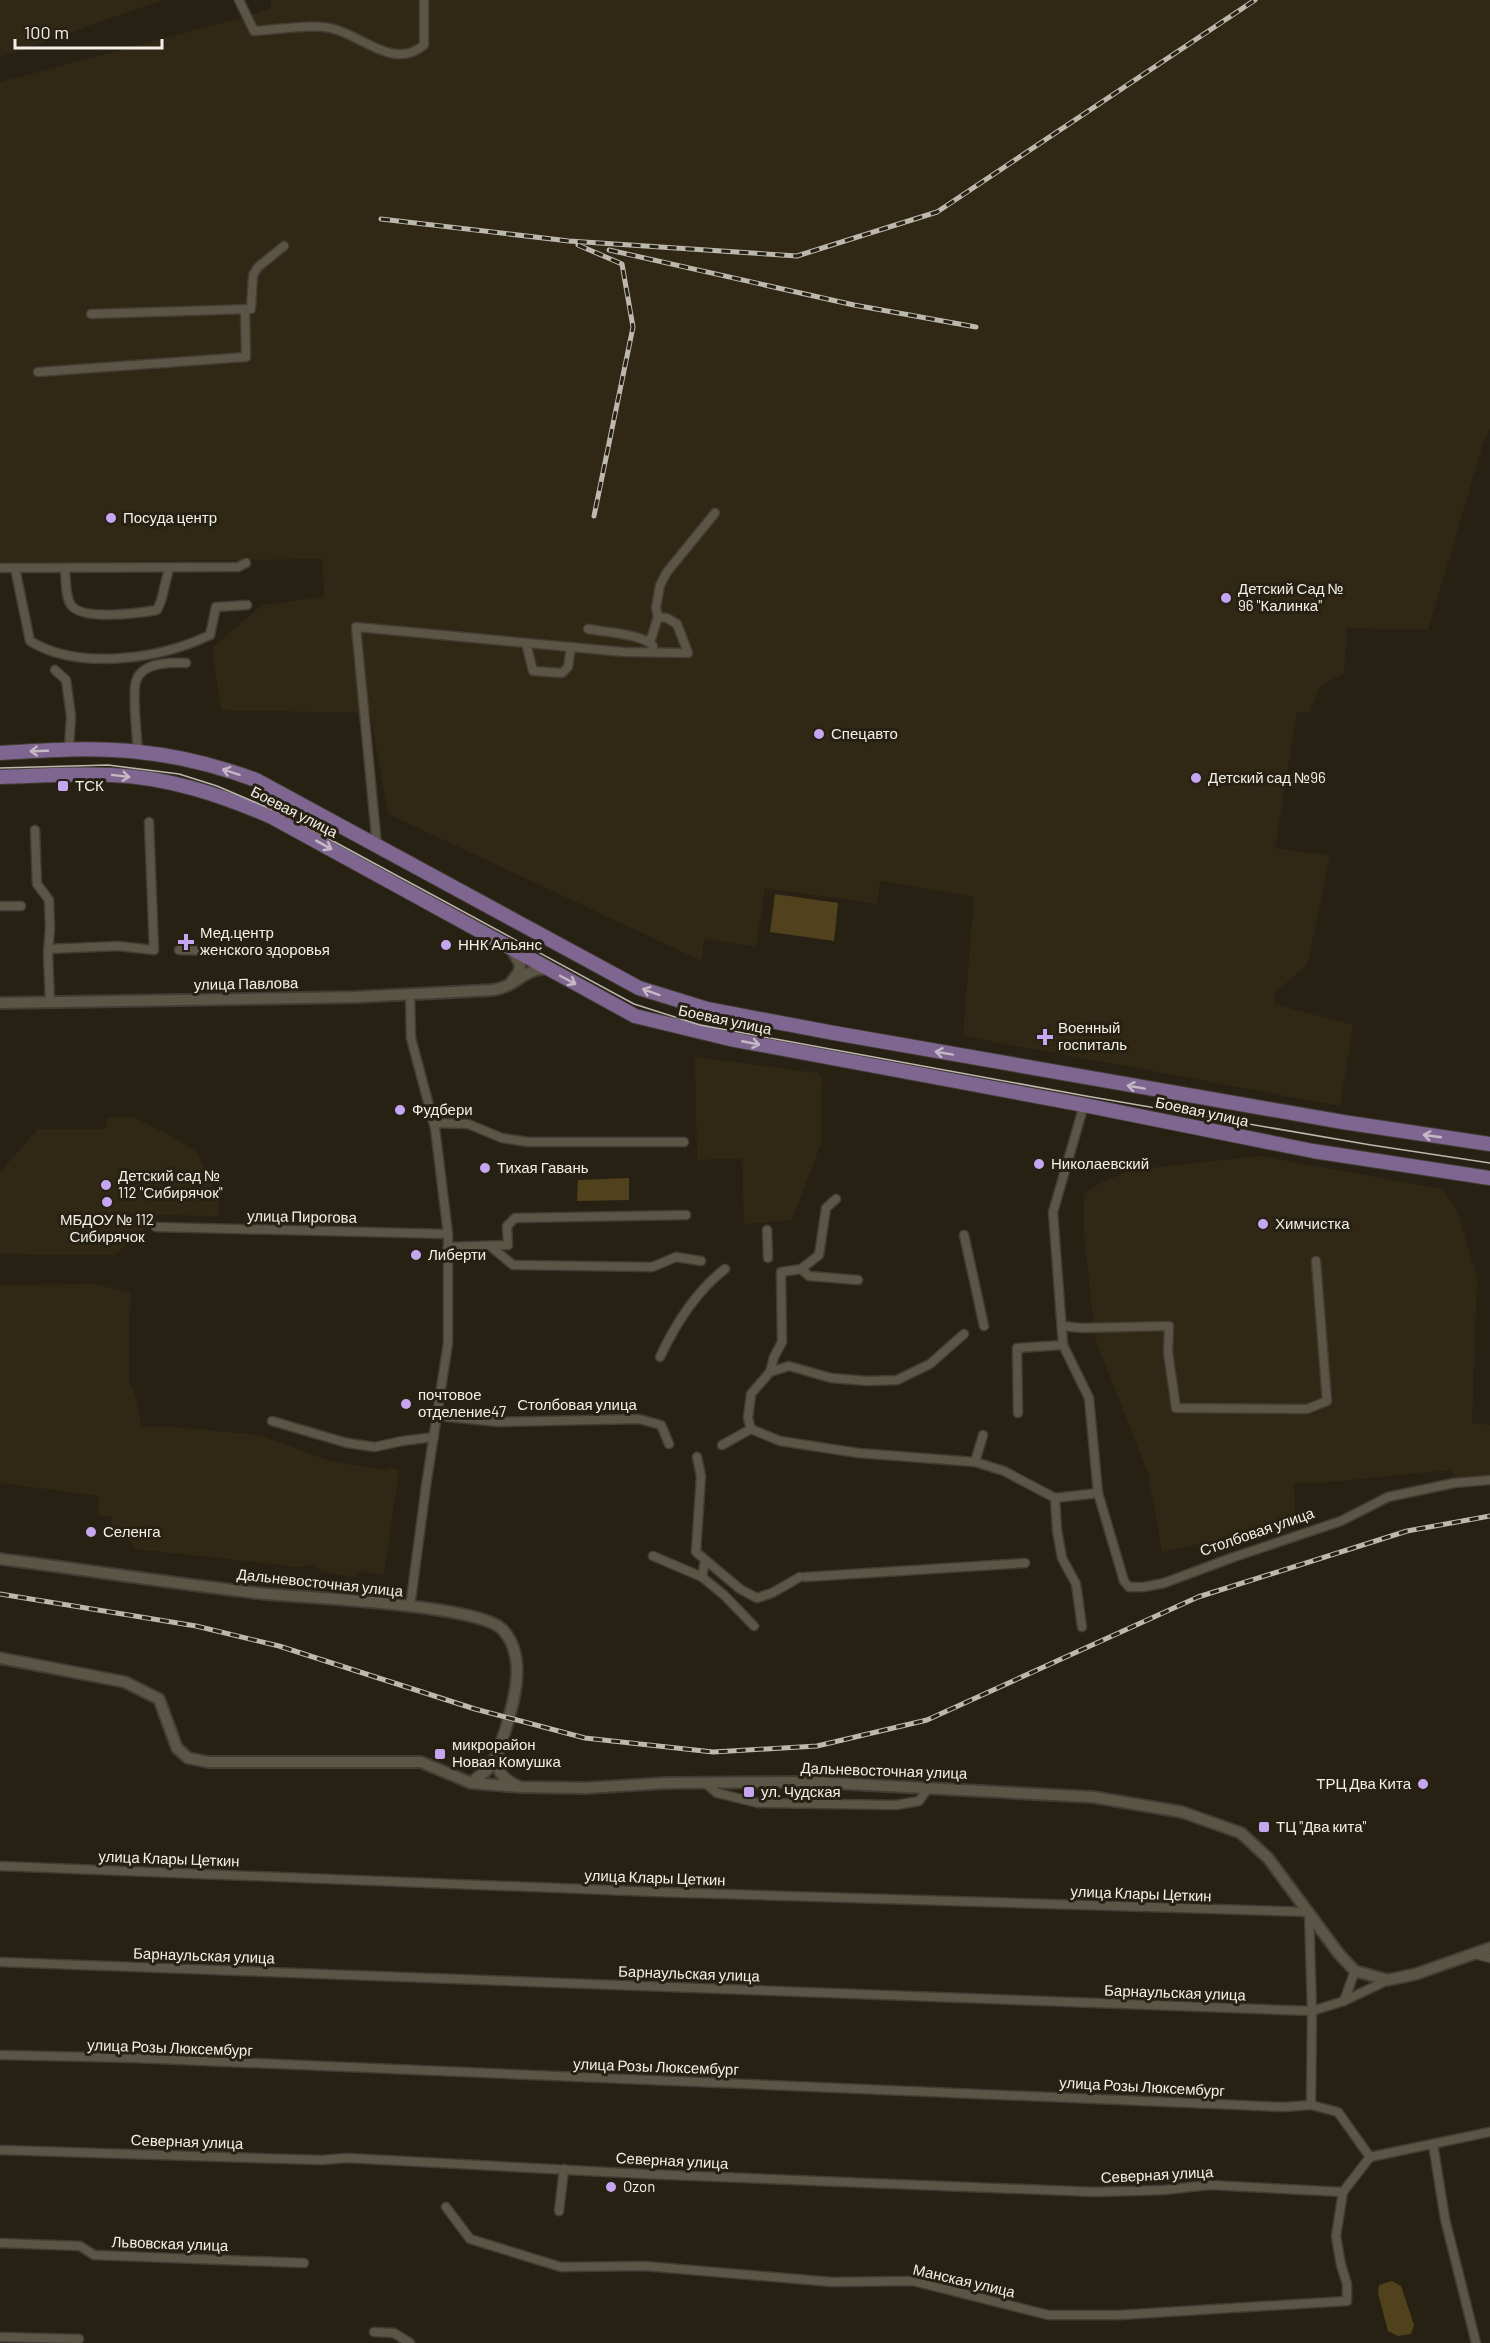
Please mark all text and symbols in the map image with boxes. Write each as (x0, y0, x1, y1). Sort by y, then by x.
scale bar (15, 12, 162, 50)
text: 100 m (24, 21, 69, 43)
place label: Посуда центр (123, 508, 217, 526)
marker: Посуда центр (104, 511, 118, 525)
place label: Детский Сад № 96 "Калинка" (1238, 579, 1344, 614)
marker: Детский Сад № 96 "Калинка" (1219, 591, 1233, 605)
place label: Спецавто (831, 724, 898, 742)
marker: Спецавто (812, 727, 826, 741)
one-way arrow (29, 745, 49, 757)
one-way arrow (222, 765, 241, 776)
place label: Детский сад №96 (1208, 768, 1326, 786)
one-way arrow (111, 771, 131, 782)
marker: Детский сад №96 (1189, 771, 1203, 785)
place label: ТСК (75, 776, 104, 794)
marker: ТСК (56, 779, 70, 793)
street label: Боевая улица (248, 782, 341, 841)
one-way arrow (314, 840, 332, 851)
place label: Мед.центр женского здоровья (200, 923, 330, 958)
marker: Мед.центр женского здоровья (177, 933, 195, 951)
place label: ННК Альянс (458, 935, 542, 953)
marker: ННК Альянс (439, 938, 453, 952)
street label: улица Павлова (194, 973, 299, 993)
one-way arrow (559, 974, 576, 986)
one-way arrow (642, 986, 661, 997)
street label: Боевая улица (677, 1000, 774, 1038)
place label: Военный госпиталь (1058, 1018, 1127, 1053)
marker: Военный госпиталь (1036, 1028, 1054, 1046)
one-way arrow (740, 1038, 760, 1049)
one-way arrow (935, 1047, 955, 1058)
one-way arrow (1127, 1081, 1146, 1092)
street label: Боевая улица (1154, 1092, 1251, 1130)
place label: Фудбери (412, 1100, 473, 1118)
marker: Фудбери (393, 1103, 407, 1117)
one-way arrow (1423, 1130, 1443, 1141)
place label: Николаевский (1051, 1154, 1149, 1172)
marker: Николаевский (1032, 1157, 1046, 1171)
place label: Тихая Гавань (497, 1158, 589, 1176)
marker: Тихая Гавань (478, 1161, 492, 1175)
place label: Детский сад № 112 "Сибирячок" (118, 1166, 223, 1201)
marker: Детский сад № 112 "Сибирячок" (99, 1178, 113, 1192)
marker: МБДОУ № 112 Сибирячок (100, 1195, 114, 1209)
street label: улица Пирогова (247, 1206, 358, 1226)
place label: МБДОУ № 112 Сибирячок (60, 1210, 154, 1245)
place label: Химчистка (1275, 1214, 1350, 1232)
marker: Химчистка (1256, 1217, 1270, 1231)
place label: Либерти (428, 1245, 486, 1263)
marker: Либерти (409, 1248, 423, 1262)
place label: почтовое отделение47 (418, 1385, 506, 1420)
street label: Столбовая улица (517, 1395, 638, 1413)
marker: почтовое отделение47 (399, 1397, 413, 1411)
street label: Столбовая улица (1197, 1503, 1317, 1559)
place label: Селенга (103, 1522, 161, 1540)
marker: Селенга (84, 1525, 98, 1539)
street label: Дальневосточная улица (236, 1564, 405, 1600)
place label: микрорайон Новая Комушка (452, 1735, 561, 1770)
marker: микрорайон Новая Комушка (433, 1747, 447, 1761)
street label: Дальневосточная улица (800, 1758, 968, 1782)
place label: ТРЦ Два Кита (1316, 1774, 1412, 1792)
marker: ТРЦ Два Кита (1416, 1777, 1430, 1791)
place label: ул. Чудская (761, 1782, 841, 1800)
marker: ул. Чудская (742, 1785, 756, 1799)
place label: ТЦ "Два кита" (1276, 1817, 1366, 1835)
marker: ТЦ "Два кита" (1257, 1820, 1271, 1834)
street label: улица Клары Цеткин (98, 1847, 240, 1869)
street label: улица Клары Цеткин (584, 1866, 726, 1888)
street label: улица Клары Цеткин (1070, 1882, 1212, 1904)
street label: Барнаульская улица (133, 1944, 276, 1966)
street label: Барнаульская улица (618, 1962, 761, 1984)
street label: Барнаульская улица (1104, 1981, 1247, 2003)
street label: улица Розы Люксембург (87, 2035, 254, 2059)
street label: улица Розы Люксембург (573, 2054, 740, 2078)
street label: улица Розы Люксембург (1059, 2073, 1226, 2099)
street label: Северная улица (130, 2130, 244, 2152)
street label: Северная улица (615, 2148, 729, 2172)
street label: Северная улица (1100, 2162, 1214, 2186)
place label: Ozon (623, 2177, 655, 2195)
marker: Ozon (604, 2180, 618, 2194)
street label: Львовская улица (111, 2232, 229, 2254)
street label: Манская улица (911, 2260, 1018, 2301)

